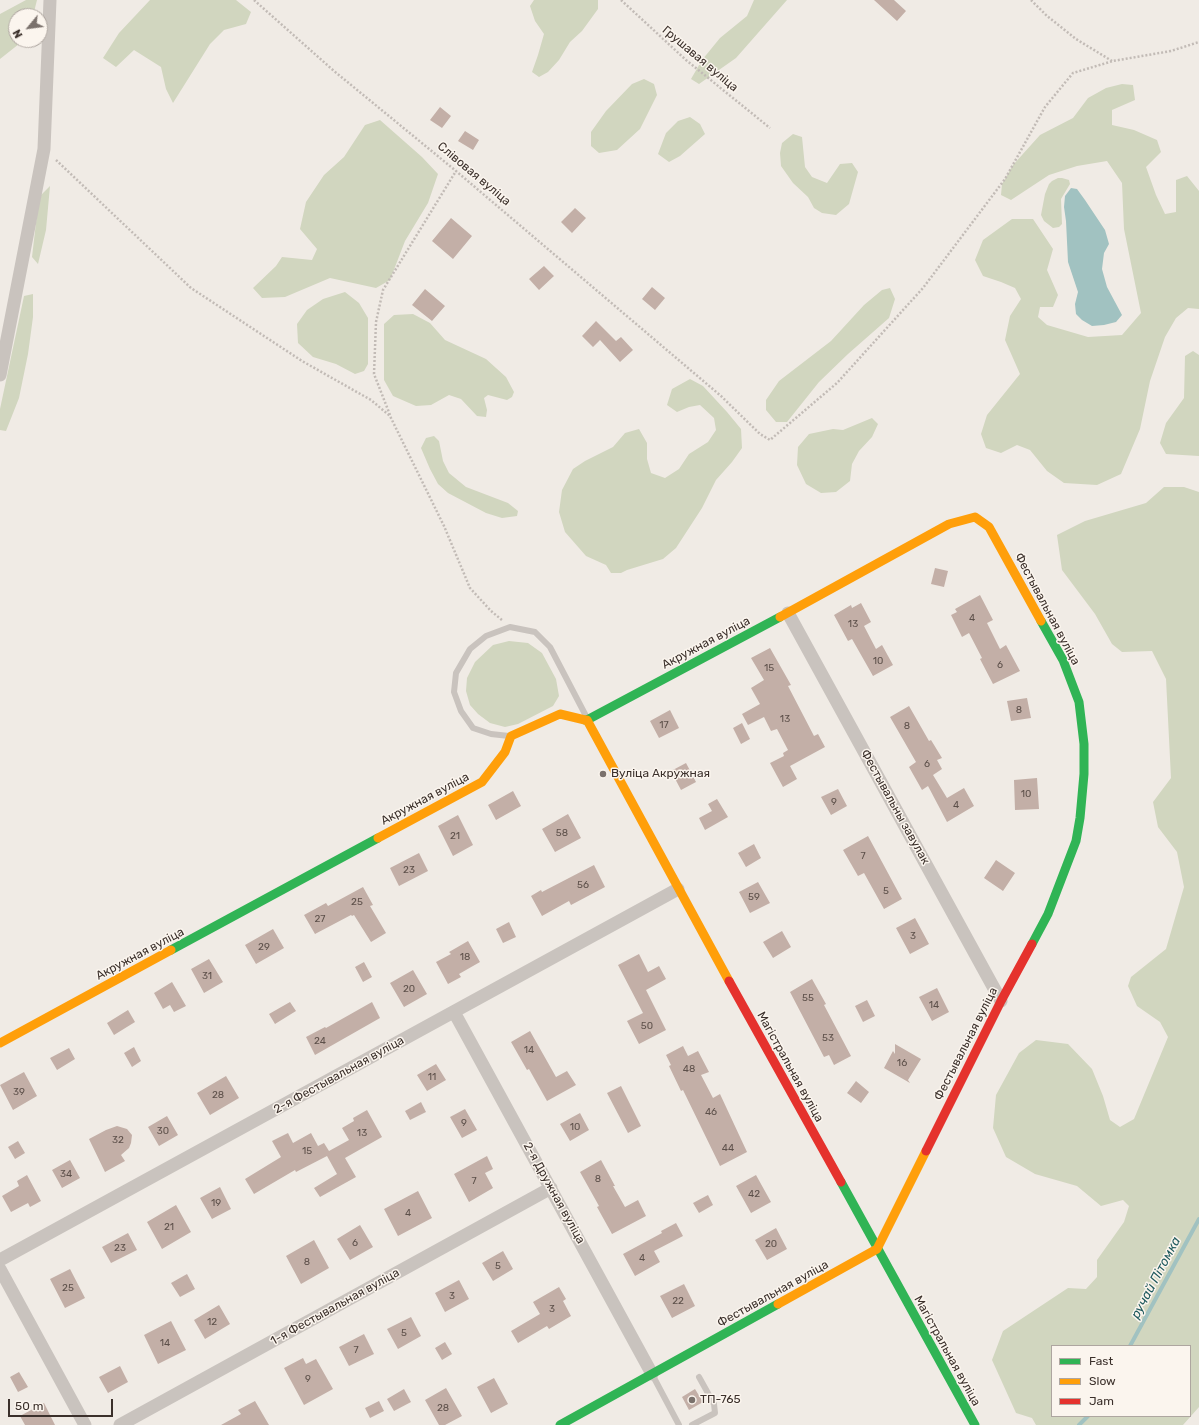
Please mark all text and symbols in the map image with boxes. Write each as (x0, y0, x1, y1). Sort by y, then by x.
north arrow (8, 8, 48, 48)
street label: Грушавая вуліца (659, 23, 741, 95)
text: N (10, 27, 26, 40)
street label: Слівовая вуліца (434, 139, 514, 209)
street label: Фестывальная вуліца (1011, 551, 1083, 667)
house number: 4 (969, 612, 975, 624)
street label: Акружная вуліца (659, 614, 753, 672)
house number: 13 (848, 618, 858, 630)
house number: 10 (873, 655, 883, 667)
house number: 6 (997, 659, 1003, 671)
house number: 15 (764, 662, 774, 674)
house number: 8 (1016, 704, 1022, 716)
house number: 13 (780, 713, 790, 725)
house number: 17 (659, 719, 669, 731)
house number: 8 (904, 720, 910, 732)
street label: Фестывальны завулак (857, 747, 933, 867)
house number: 6 (924, 758, 930, 770)
place label: Вуліца Акружная (611, 767, 710, 781)
marker: Вуліца Акружная (598, 769, 608, 779)
street label: Акружная вуліца (378, 770, 472, 828)
house number: 10 (1021, 788, 1031, 800)
house number: 9 (831, 796, 837, 808)
house number: 4 (953, 799, 959, 811)
house number: 58 (556, 827, 568, 839)
house number: 21 (450, 830, 460, 842)
house number: 7 (860, 850, 866, 862)
house number: 23 (403, 864, 415, 876)
house number: 56 (577, 879, 589, 891)
house number: 5 (883, 885, 889, 897)
house number: 59 (748, 891, 760, 903)
house number: 25 (351, 896, 363, 908)
house number: 27 (315, 913, 325, 925)
street label: Акружная вуліца (93, 925, 187, 983)
house number: 3 (910, 930, 916, 942)
house number: 29 (258, 941, 270, 953)
house number: 18 (460, 951, 470, 963)
house number: 31 (202, 970, 212, 982)
house number: 20 (403, 983, 415, 995)
street label: Фестывальная вуліца (931, 985, 1001, 1103)
house number: 55 (802, 992, 814, 1004)
house number: 14 (929, 999, 939, 1011)
street label: Магістральная вуліца (754, 1009, 826, 1125)
house number: 50 (641, 1020, 653, 1032)
house number: 53 (822, 1032, 834, 1044)
street label: 2-я Фестывальная вуліца (271, 1033, 407, 1117)
house number: 24 (314, 1035, 326, 1047)
house number: 14 (524, 1044, 534, 1056)
house number: 16 (897, 1057, 907, 1069)
house number: 48 (683, 1063, 695, 1075)
house number: 11 (428, 1071, 436, 1083)
house number: 39 (13, 1086, 25, 1098)
house number: 28 (212, 1089, 224, 1101)
house number: 46 (705, 1106, 717, 1118)
house number: 9 (461, 1117, 467, 1129)
house number: 10 (570, 1121, 580, 1133)
house number: 30 (157, 1125, 169, 1137)
house number: 13 (357, 1127, 367, 1139)
house number: 32 (112, 1134, 124, 1146)
street label: 2-я Дружная вуліца (520, 1140, 588, 1246)
house number: 44 (722, 1142, 734, 1154)
house number: 15 (302, 1145, 312, 1157)
house number: 34 (60, 1168, 72, 1180)
house number: 8 (595, 1173, 601, 1185)
house number: 7 (471, 1175, 477, 1187)
house number: 42 (748, 1188, 760, 1200)
house number: 19 (211, 1197, 221, 1209)
house number: 4 (405, 1207, 411, 1219)
house number: 21 (164, 1221, 174, 1233)
water label: ручай Пітомка (1128, 1234, 1184, 1322)
house number: 6 (352, 1237, 358, 1249)
house number: 20 (765, 1238, 777, 1250)
house number: 23 (114, 1242, 126, 1254)
house number: 4 (639, 1252, 645, 1264)
house number: 8 (304, 1256, 310, 1268)
street label: Фестывальная вуліца (715, 1257, 831, 1331)
house number: 5 (495, 1260, 501, 1272)
street label: 1-я Фестывальная вуліца (268, 1265, 402, 1349)
house number: 25 (62, 1282, 74, 1294)
house number: 3 (449, 1290, 455, 1302)
street label: Магістральная вуліца (911, 1293, 983, 1409)
house number: 22 (672, 1295, 684, 1307)
house number: 3 (549, 1303, 555, 1315)
house number: 12 (207, 1316, 217, 1328)
house number: 5 (401, 1327, 407, 1339)
house number: 14 (160, 1337, 170, 1349)
house number: 7 (353, 1344, 359, 1356)
legend (1051, 1345, 1191, 1417)
text: Fast (1089, 1354, 1113, 1368)
house number: 9 (305, 1373, 311, 1385)
text: Slow (1089, 1374, 1116, 1388)
scale bar (10, 1391, 115, 1417)
place label: ТП-765 (700, 1393, 741, 1407)
text: Jam (1089, 1394, 1114, 1408)
marker: ТП-765 (687, 1395, 697, 1405)
text: 50 m (15, 1399, 43, 1413)
house number: 28 (437, 1402, 449, 1414)

